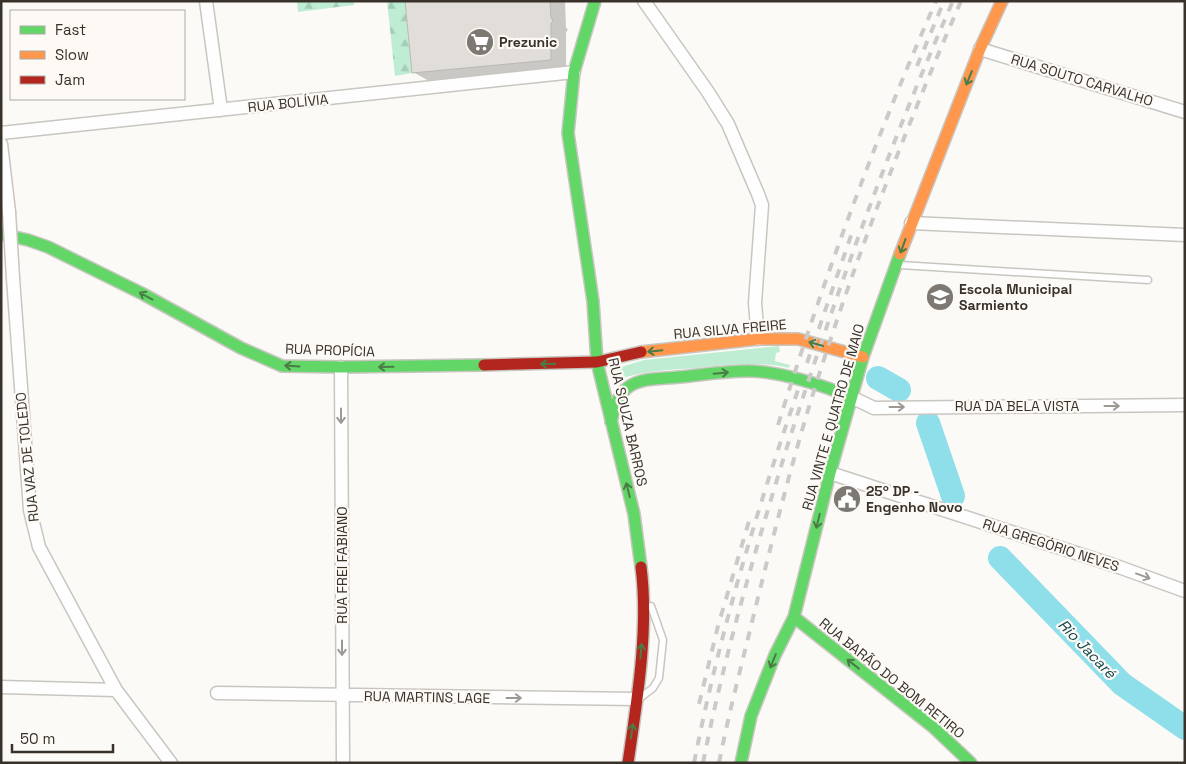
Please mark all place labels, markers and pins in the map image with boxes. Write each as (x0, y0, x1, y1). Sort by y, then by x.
supermarket icon: Prezunic (465, 27, 495, 57)
place label: Prezunic (499, 33, 557, 51)
place label: Escola Municipal Sarmiento (959, 280, 1072, 314)
school or university icon: Escola Municipal Sarmiento (925, 282, 955, 312)
place label: 25º DP - Engenho Novo (866, 482, 963, 516)
public building icon: 25º DP - Engenho Novo (832, 484, 862, 514)

